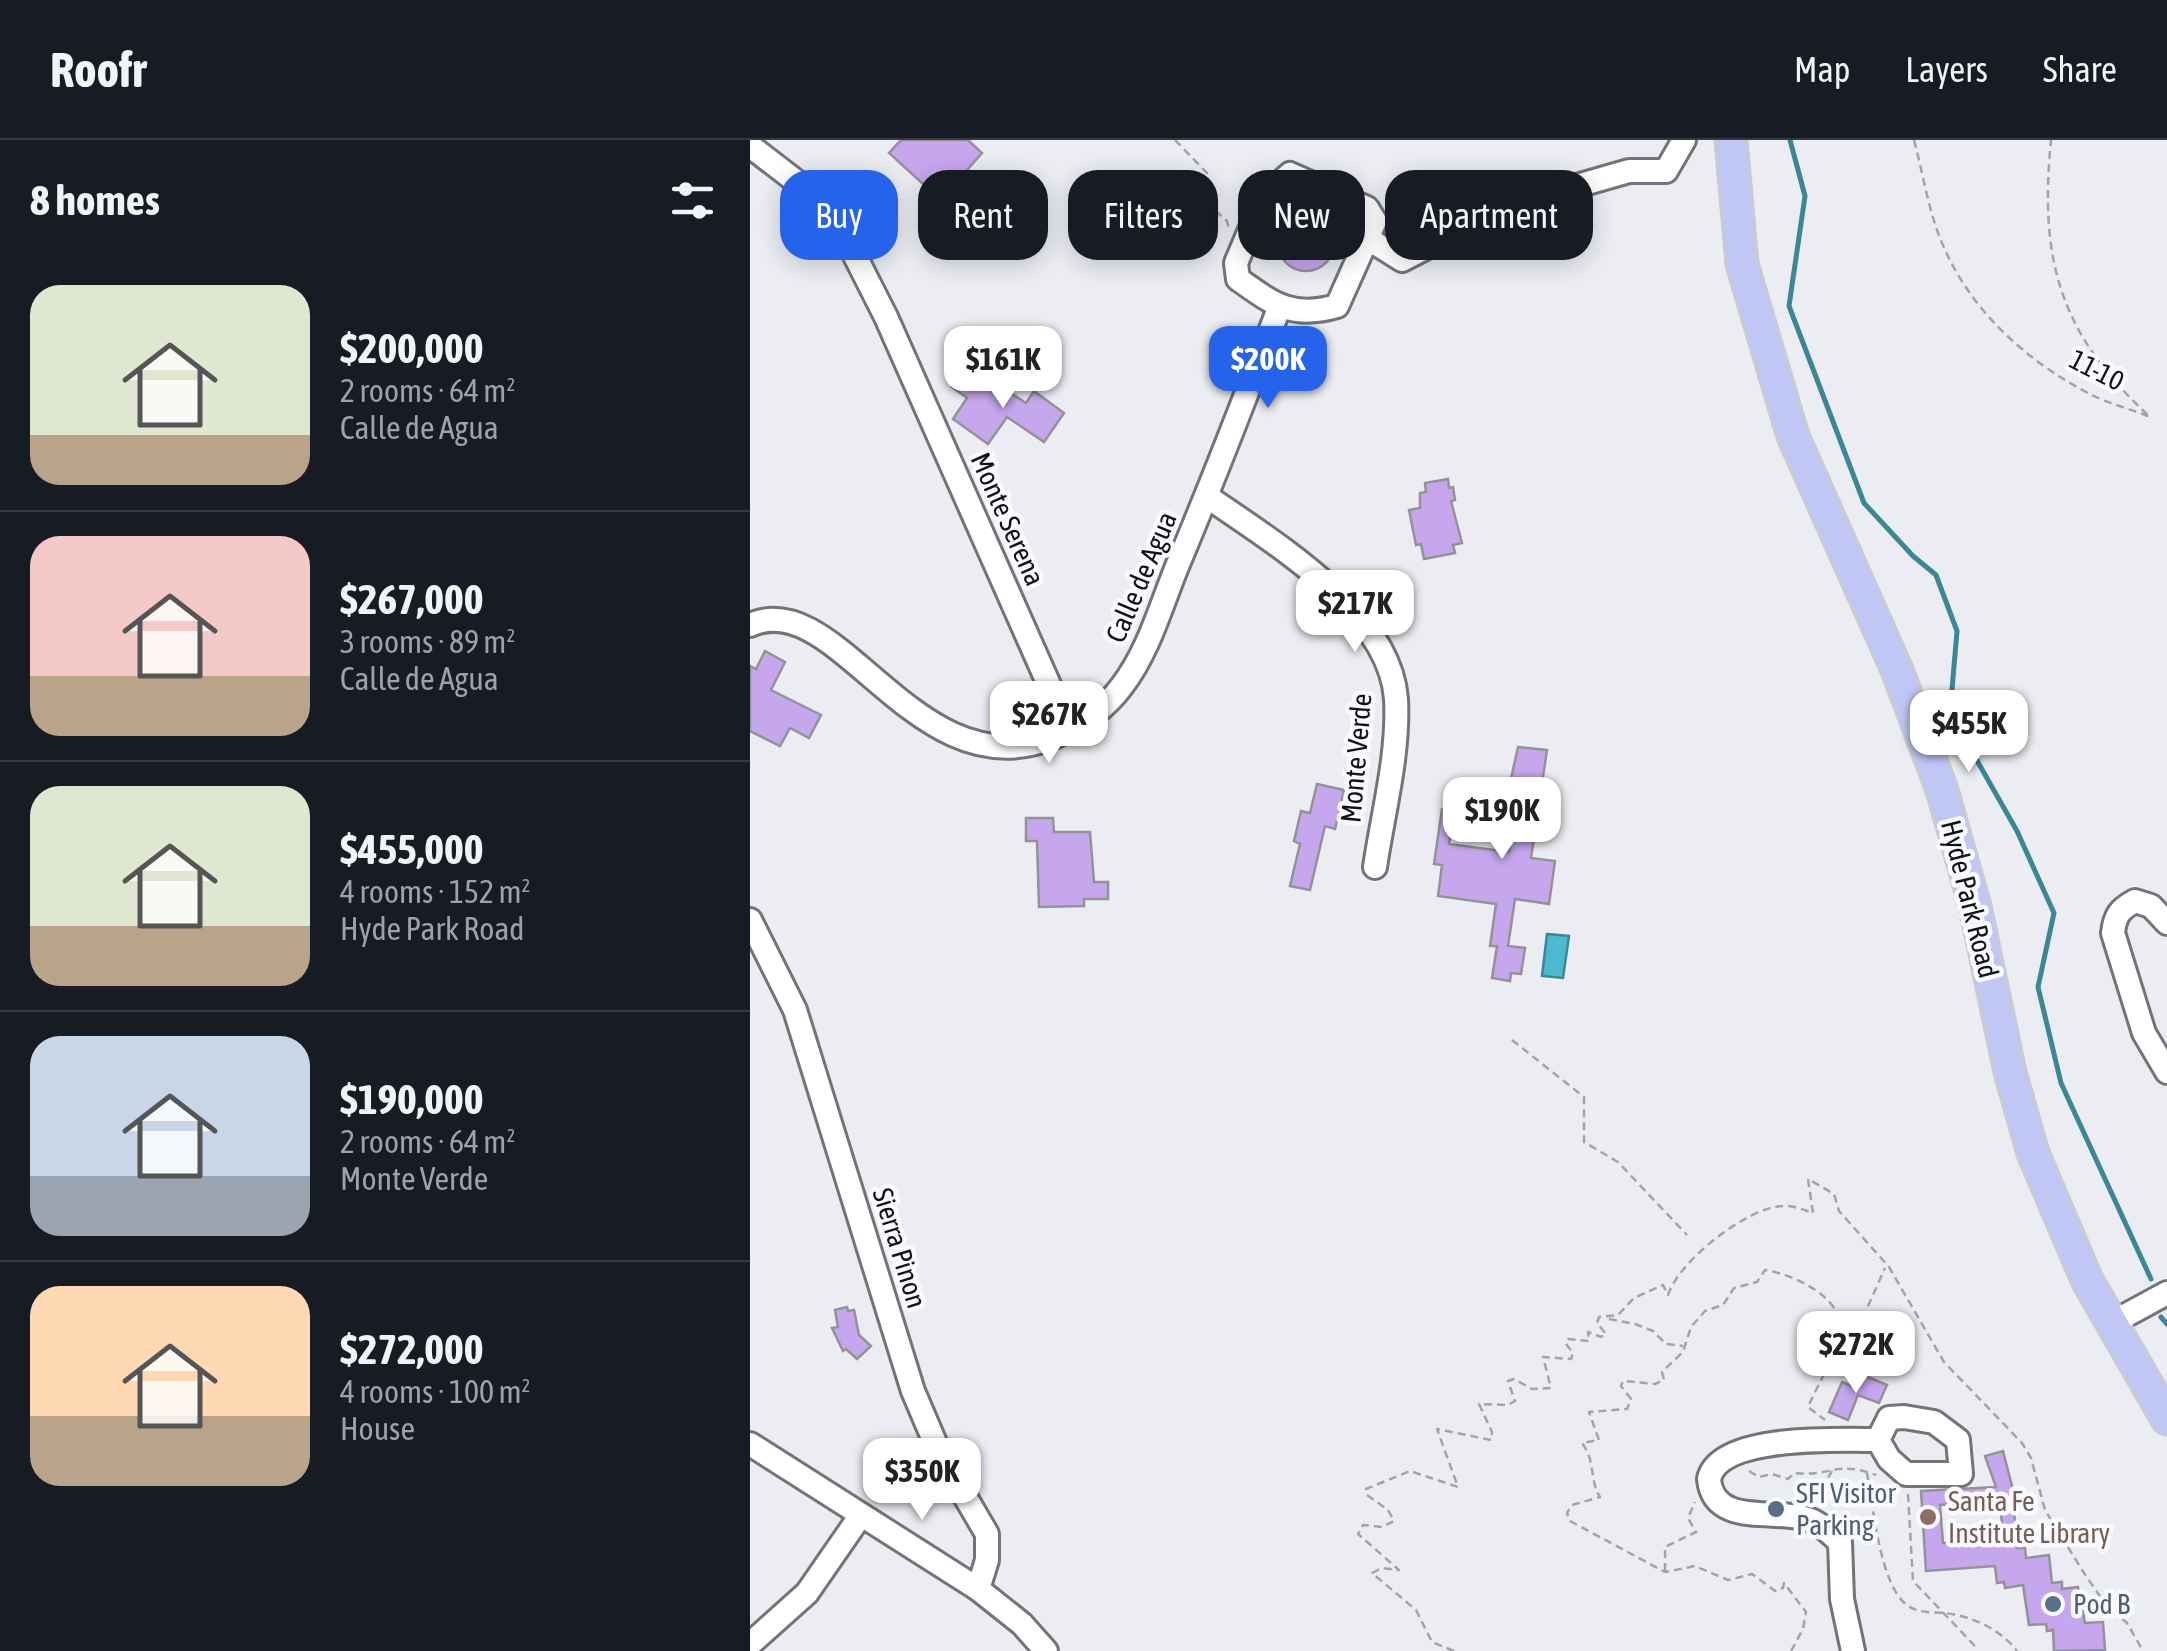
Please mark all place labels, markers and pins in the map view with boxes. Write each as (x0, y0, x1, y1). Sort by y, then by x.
pin: $161K (933, 326, 1073, 411)
pin: $200K (1198, 326, 1338, 411)
pin: $217K (1285, 570, 1425, 655)
pin: $267K (979, 681, 1119, 766)
pin: $455K (1899, 690, 2039, 775)
pin: $190K (1432, 777, 1572, 862)
pin: $272K (1786, 1311, 1926, 1396)
pin: $350K (852, 1438, 992, 1523)
place label: SFI Visitor Parking (1796, 1477, 1896, 1541)
place label: Santa Fe Institute Library (1948, 1485, 2110, 1549)
marker: SFI Visitor Parking (1765, 1498, 1787, 1520)
marker: Santa Fe Institute Library (1917, 1506, 1939, 1528)
place label: Pod B (2073, 1588, 2130, 1620)
marker: Pod B (2042, 1593, 2064, 1615)

